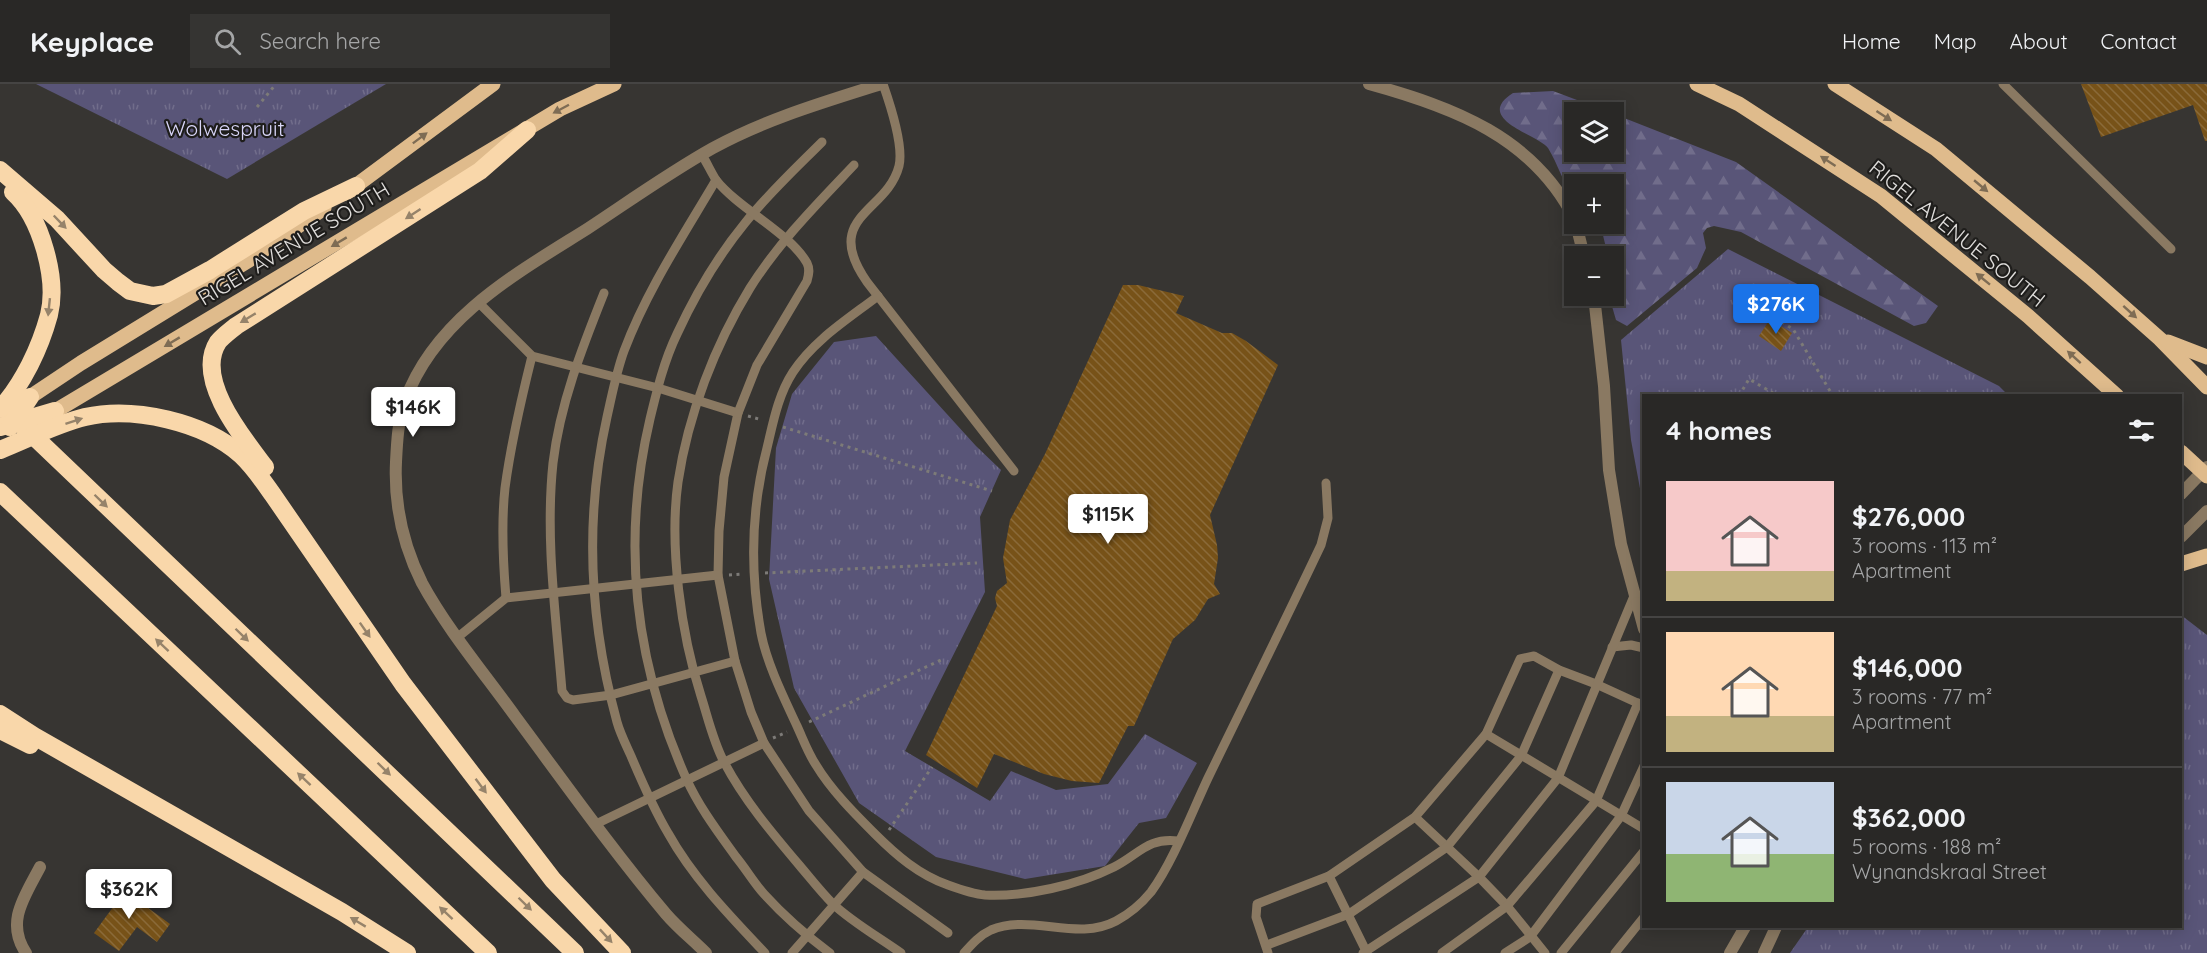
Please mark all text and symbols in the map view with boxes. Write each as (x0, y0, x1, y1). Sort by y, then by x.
search box (190, 14, 610, 68)
text: Keyplace (30, 24, 154, 59)
icon: search (211, 25, 244, 58)
text: Search here (259, 27, 381, 55)
text: Home (1842, 28, 1901, 54)
text: Map (1934, 28, 1977, 54)
text: About (2010, 28, 2068, 54)
text: Contact (2101, 28, 2177, 54)
map controls (1564, 102, 1624, 306)
button: layers (1564, 102, 1624, 162)
one-way arrow (552, 104, 569, 114)
one-way arrow (1876, 110, 1892, 121)
park label: Wolwespruit (165, 115, 285, 141)
one-way arrow (412, 133, 427, 145)
street label: RIGEL AVENUE SOUTH (1864, 154, 2051, 312)
one-way arrow (1820, 156, 1836, 167)
button: + (1564, 174, 1624, 234)
street label: RIGEL AVENUE SOUTH (193, 176, 394, 311)
one-way arrow (1973, 180, 1989, 193)
one-way arrow (405, 208, 421, 220)
one-way arrow (52, 215, 66, 229)
one-way arrow (331, 236, 347, 247)
button: − (1564, 246, 1624, 306)
one-way arrow (1975, 273, 1991, 286)
pin: $276K (1734, 284, 1818, 335)
text: $276K (1747, 291, 1805, 316)
one-way arrow (44, 298, 54, 317)
one-way arrow (2122, 305, 2137, 318)
one-way arrow (240, 313, 256, 324)
one-way arrow (164, 336, 180, 347)
one-way arrow (2066, 350, 2081, 364)
pin: $146K (371, 387, 455, 438)
text: $146K (385, 394, 441, 419)
text: 4 homes (1666, 414, 1772, 447)
icon: filters (2125, 414, 2158, 447)
one-way arrow (65, 416, 83, 425)
one-way arrow (94, 493, 108, 507)
pin: $115K (1066, 494, 1150, 545)
text: $276,000 (1852, 500, 1965, 533)
text: $115K (1082, 501, 1134, 526)
icon: home (1714, 505, 1786, 577)
text: 3 rooms · 113 m² (1852, 533, 1997, 558)
text: Apartment (1852, 558, 1952, 583)
one-way arrow (359, 621, 371, 637)
one-way arrow (235, 628, 250, 642)
one-way arrow (155, 639, 170, 652)
text: $146,000 (1852, 651, 1962, 684)
icon: home (1714, 656, 1786, 728)
text: 3 rooms · 77 m² (1852, 684, 1992, 709)
text: Apartment (1852, 709, 1952, 734)
one-way arrow (376, 762, 390, 776)
one-way arrow (297, 772, 311, 786)
one-way arrow (475, 778, 487, 794)
text: $362,000 (1852, 801, 1966, 834)
icon: home (1714, 806, 1786, 878)
text: 5 rooms · 188 m² (1852, 834, 2001, 859)
text: Wynandskraal Street (1852, 859, 2047, 884)
pin: $362K (87, 869, 171, 920)
text: $362K (100, 876, 158, 901)
one-way arrow (517, 897, 532, 911)
one-way arrow (439, 906, 453, 920)
one-way arrow (350, 916, 366, 927)
one-way arrow (598, 929, 612, 943)

